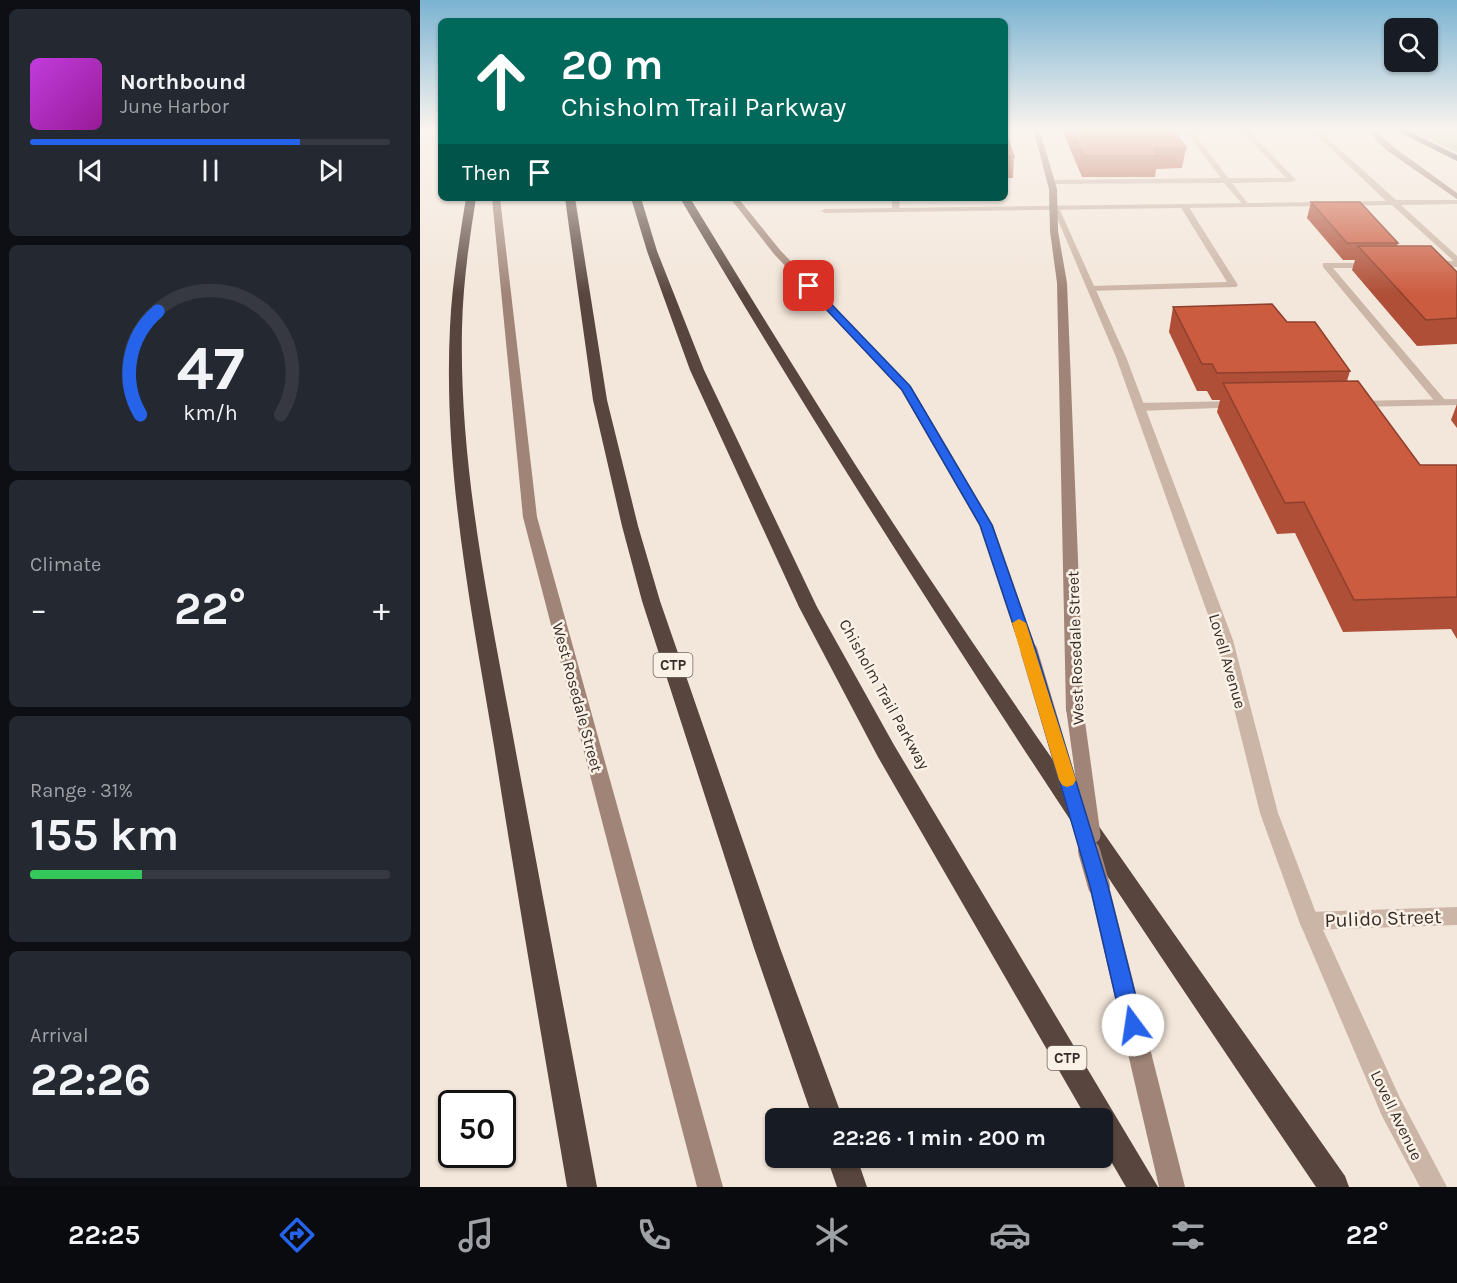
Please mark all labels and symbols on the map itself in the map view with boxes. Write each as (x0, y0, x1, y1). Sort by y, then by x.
pin (783, 260, 834, 311)
street label: West Rosedale Street (1063, 571, 1088, 725)
street label: Lovell Avenue (1205, 611, 1250, 711)
street label: Chisholm Trail Parkway (835, 616, 934, 773)
street label: West Rosedale Street (548, 620, 607, 774)
road number: CTP (654, 653, 692, 677)
street label: Pulido Street (1324, 905, 1442, 932)
position arrow (1101, 993, 1165, 1057)
road number: CTP (1048, 1046, 1086, 1070)
street label: Lovell Avenue (1367, 1067, 1427, 1163)
speed limit sign: 50 (438, 1090, 516, 1168)

